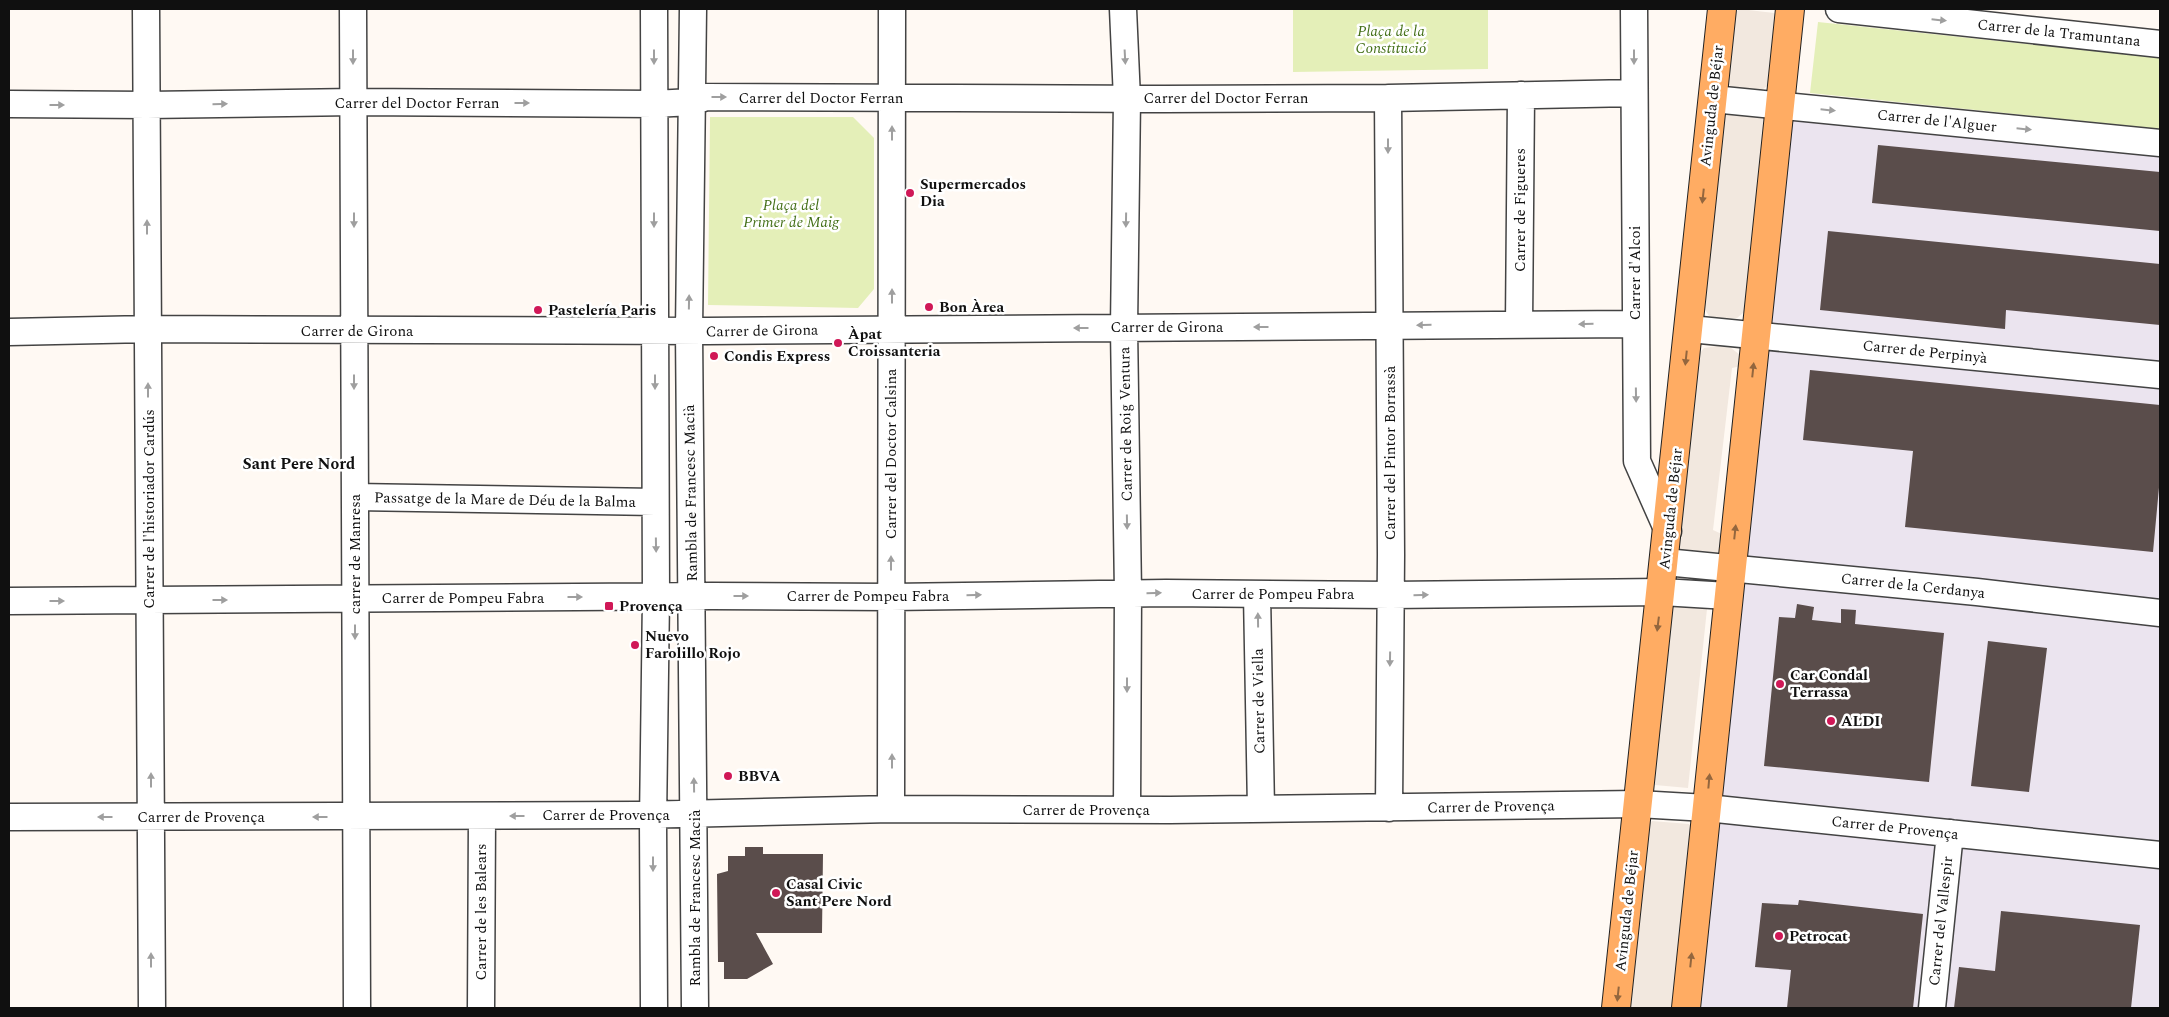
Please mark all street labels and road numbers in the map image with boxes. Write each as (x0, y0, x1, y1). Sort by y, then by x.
street label: Carrer de la Tramuntana (1976, 13, 2142, 53)
street label: Avinguda de Béjar (1694, 44, 1730, 168)
street label: Carrer del Doctor Ferran (738, 87, 904, 110)
street label: Carrer del Doctor Ferran (1143, 87, 1309, 110)
street label: Carrer del Doctor Ferran (334, 92, 500, 115)
street label: Carrer de l'Alguer (1876, 103, 1998, 139)
street label: Carrer de Figueres (1509, 148, 1532, 272)
street label: Carrer d'Alcoi (1624, 226, 1647, 320)
street label: Carrer de Girona (1111, 316, 1224, 339)
street label: Carrer de Girona (705, 319, 819, 343)
street label: Carrer de Girona (301, 320, 414, 343)
street label: Carrer de Perpinyà (1861, 334, 1989, 370)
street label: Carrer de Roig Ventura (1113, 346, 1139, 502)
street label: Carrer del Pintor Borrassà (1379, 365, 1402, 540)
street label: Carrer del Doctor Calsina (880, 368, 903, 539)
street label: Rambla de Francesc Macià (678, 404, 704, 582)
street label: Carrer de l'historiador Cardús (138, 409, 161, 609)
street label: Avinguda de Béjar (1653, 447, 1689, 571)
street label: Passatge de la Mare de Déu de la Balma (374, 486, 637, 514)
street label: carrer de Manresa (344, 493, 367, 614)
street label: Carrer de la Cerdanya (1840, 567, 1987, 605)
street label: Carrer de Pompeu Fabra (1192, 583, 1355, 606)
street label: Carrer de Pompeu Fabra (787, 585, 950, 608)
street label: Carrer de Pompeu Fabra (382, 587, 545, 610)
street label: Carrer de Viella (1247, 647, 1271, 754)
street label: Carrer de Provença (1427, 794, 1556, 820)
street label: Carrer de Provença (1022, 799, 1151, 822)
street label: Carrer de Provença (542, 804, 671, 827)
street label: Carrer de Provença (137, 806, 266, 829)
street label: Rambla de Francesc Macià (684, 809, 707, 987)
street label: Carrer de Provença (1830, 810, 1960, 846)
street label: Carrer de les Balears (470, 843, 493, 981)
street label: Avinguda de Béjar (1609, 849, 1645, 973)
street label: Carrer del Vallespir (1923, 855, 1959, 987)

